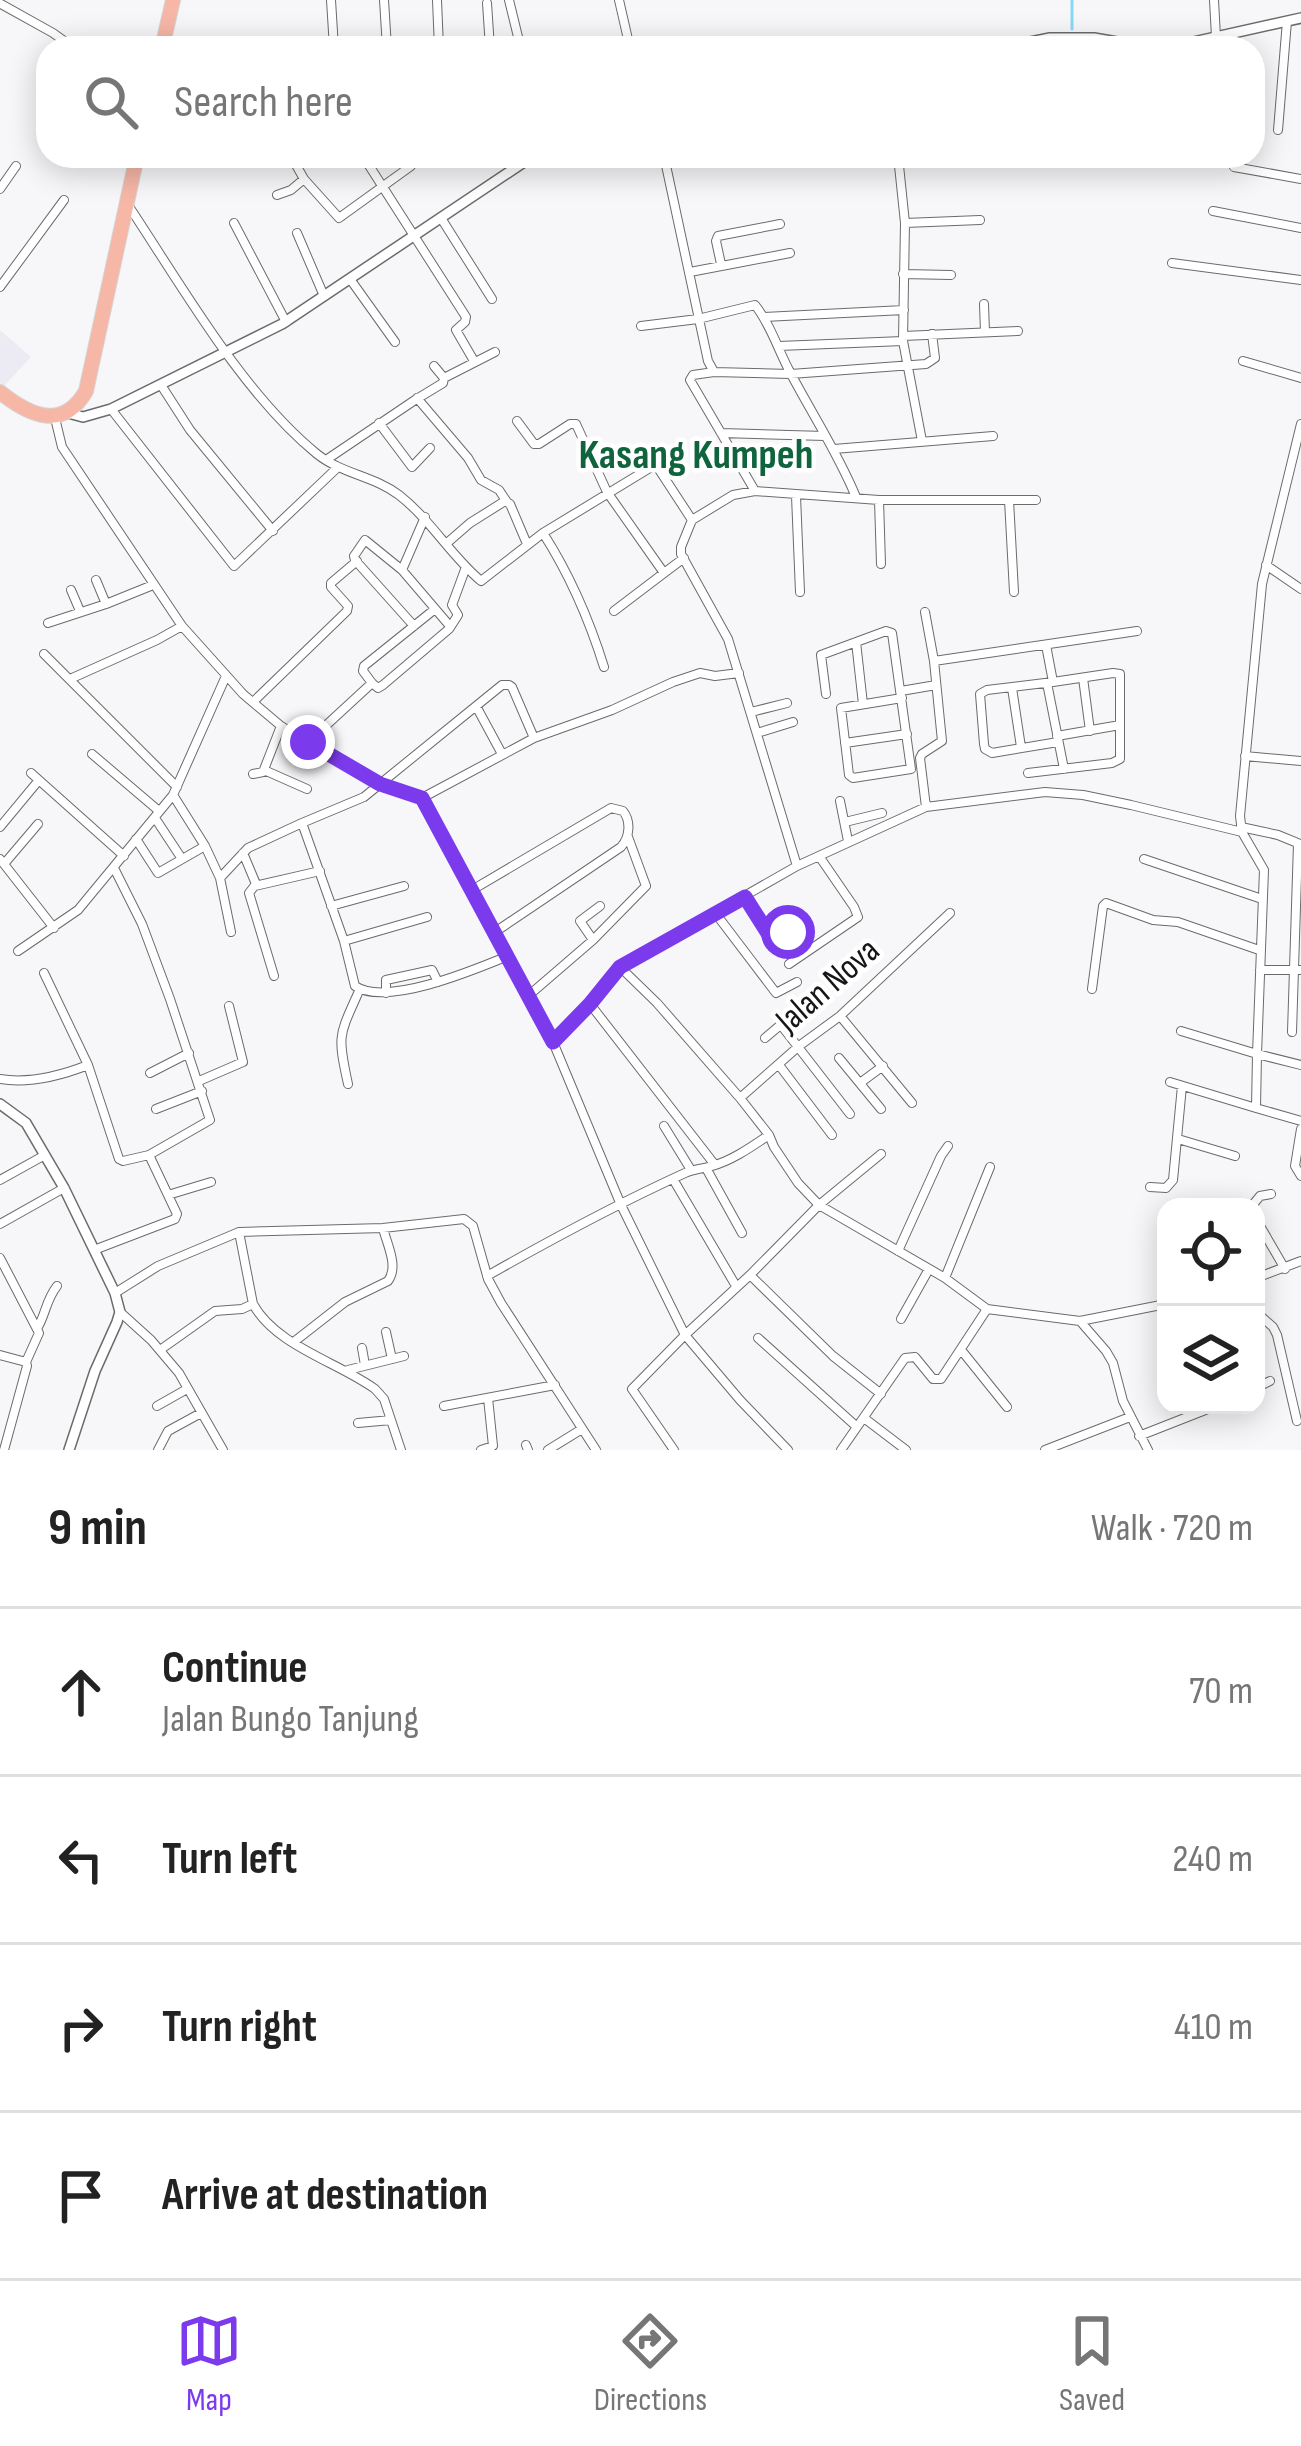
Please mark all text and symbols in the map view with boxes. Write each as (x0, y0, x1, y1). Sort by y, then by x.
search box (36, 36, 1265, 168)
icon: search (78, 69, 144, 135)
text: Search here (174, 75, 353, 130)
district label: Kasang Kumpeh (579, 430, 813, 481)
route end (281, 715, 335, 769)
route start (761, 905, 815, 959)
street label: Jalan Nova (767, 929, 889, 1043)
map controls (1157, 1198, 1265, 1414)
button: locate (1157, 1198, 1265, 1306)
button: layers (1157, 1306, 1265, 1414)
text: 9 min (48, 1498, 147, 1559)
text: Walk · 720 m (1091, 1505, 1253, 1552)
text: Continue (162, 1641, 308, 1696)
icon: ahead (48, 1659, 114, 1725)
text: 70 m (1189, 1668, 1253, 1715)
text: Jalan Bungo Tanjung (162, 1696, 419, 1743)
icon: left (48, 1827, 114, 1893)
text: Turn left (162, 1832, 297, 1887)
text: 240 m (1172, 1836, 1253, 1883)
icon: right (48, 1995, 114, 2061)
text: Turn right (162, 2000, 317, 2055)
text: 410 m (1174, 2004, 1253, 2051)
icon: arrive (48, 2163, 114, 2229)
text: Arrive at destination (162, 2168, 488, 2223)
tab: Map (176, 2308, 242, 2420)
tab: Directions (594, 2308, 707, 2420)
tab: Saved (1059, 2308, 1125, 2420)

